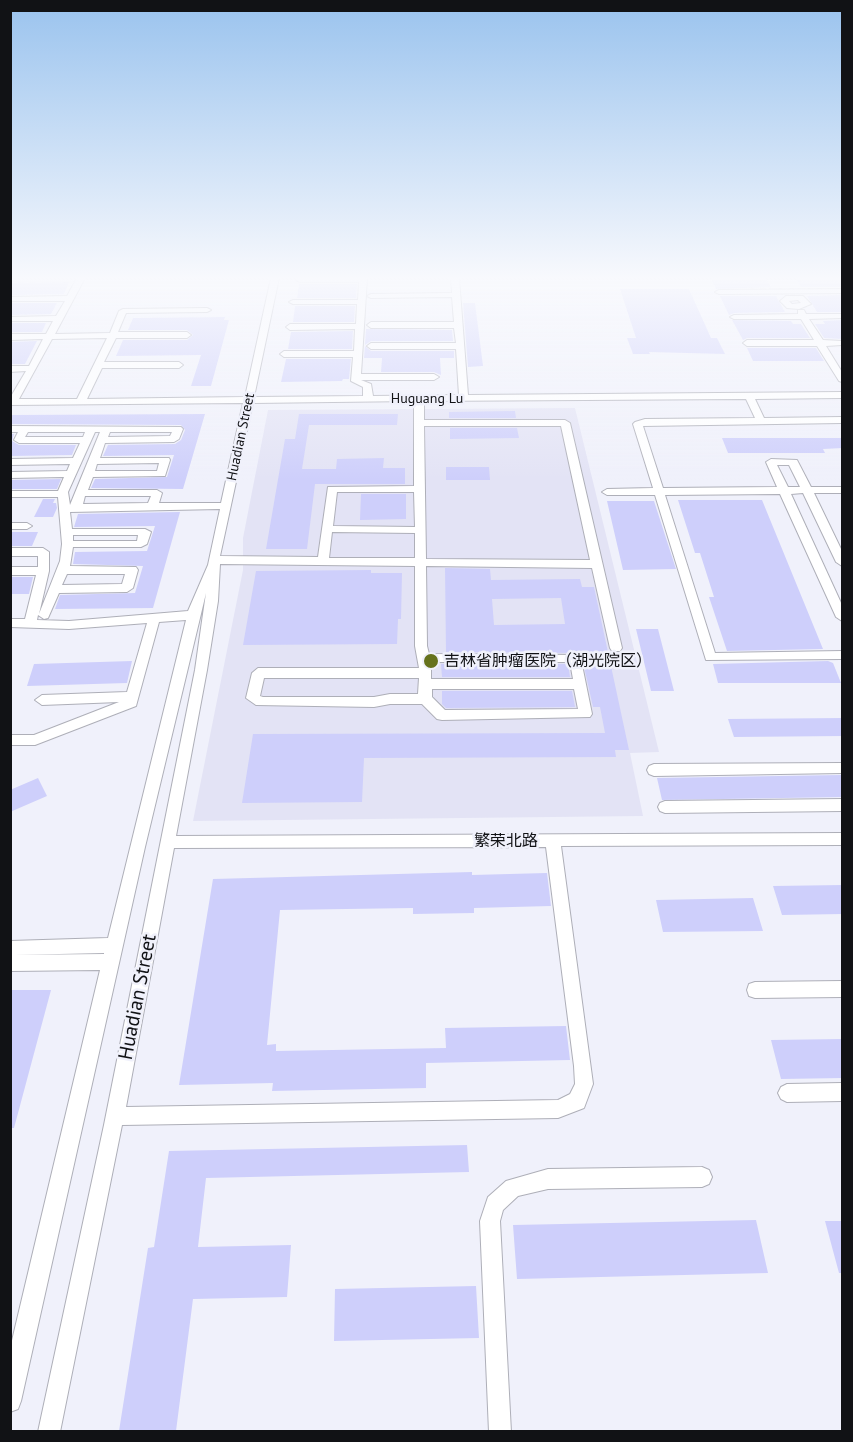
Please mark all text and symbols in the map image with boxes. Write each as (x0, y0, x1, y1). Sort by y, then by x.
street label: Huguang Lu (391, 391, 463, 407)
street label: Huadian Street (224, 392, 258, 482)
place label: 吉林省肿瘤医院（湖光院区） (444, 651, 652, 671)
marker: 吉林省肿瘤医院（湖光院区） (422, 652, 440, 670)
street label: 繁荣北路 (474, 831, 538, 851)
street label: Huadian Street (114, 932, 162, 1062)

